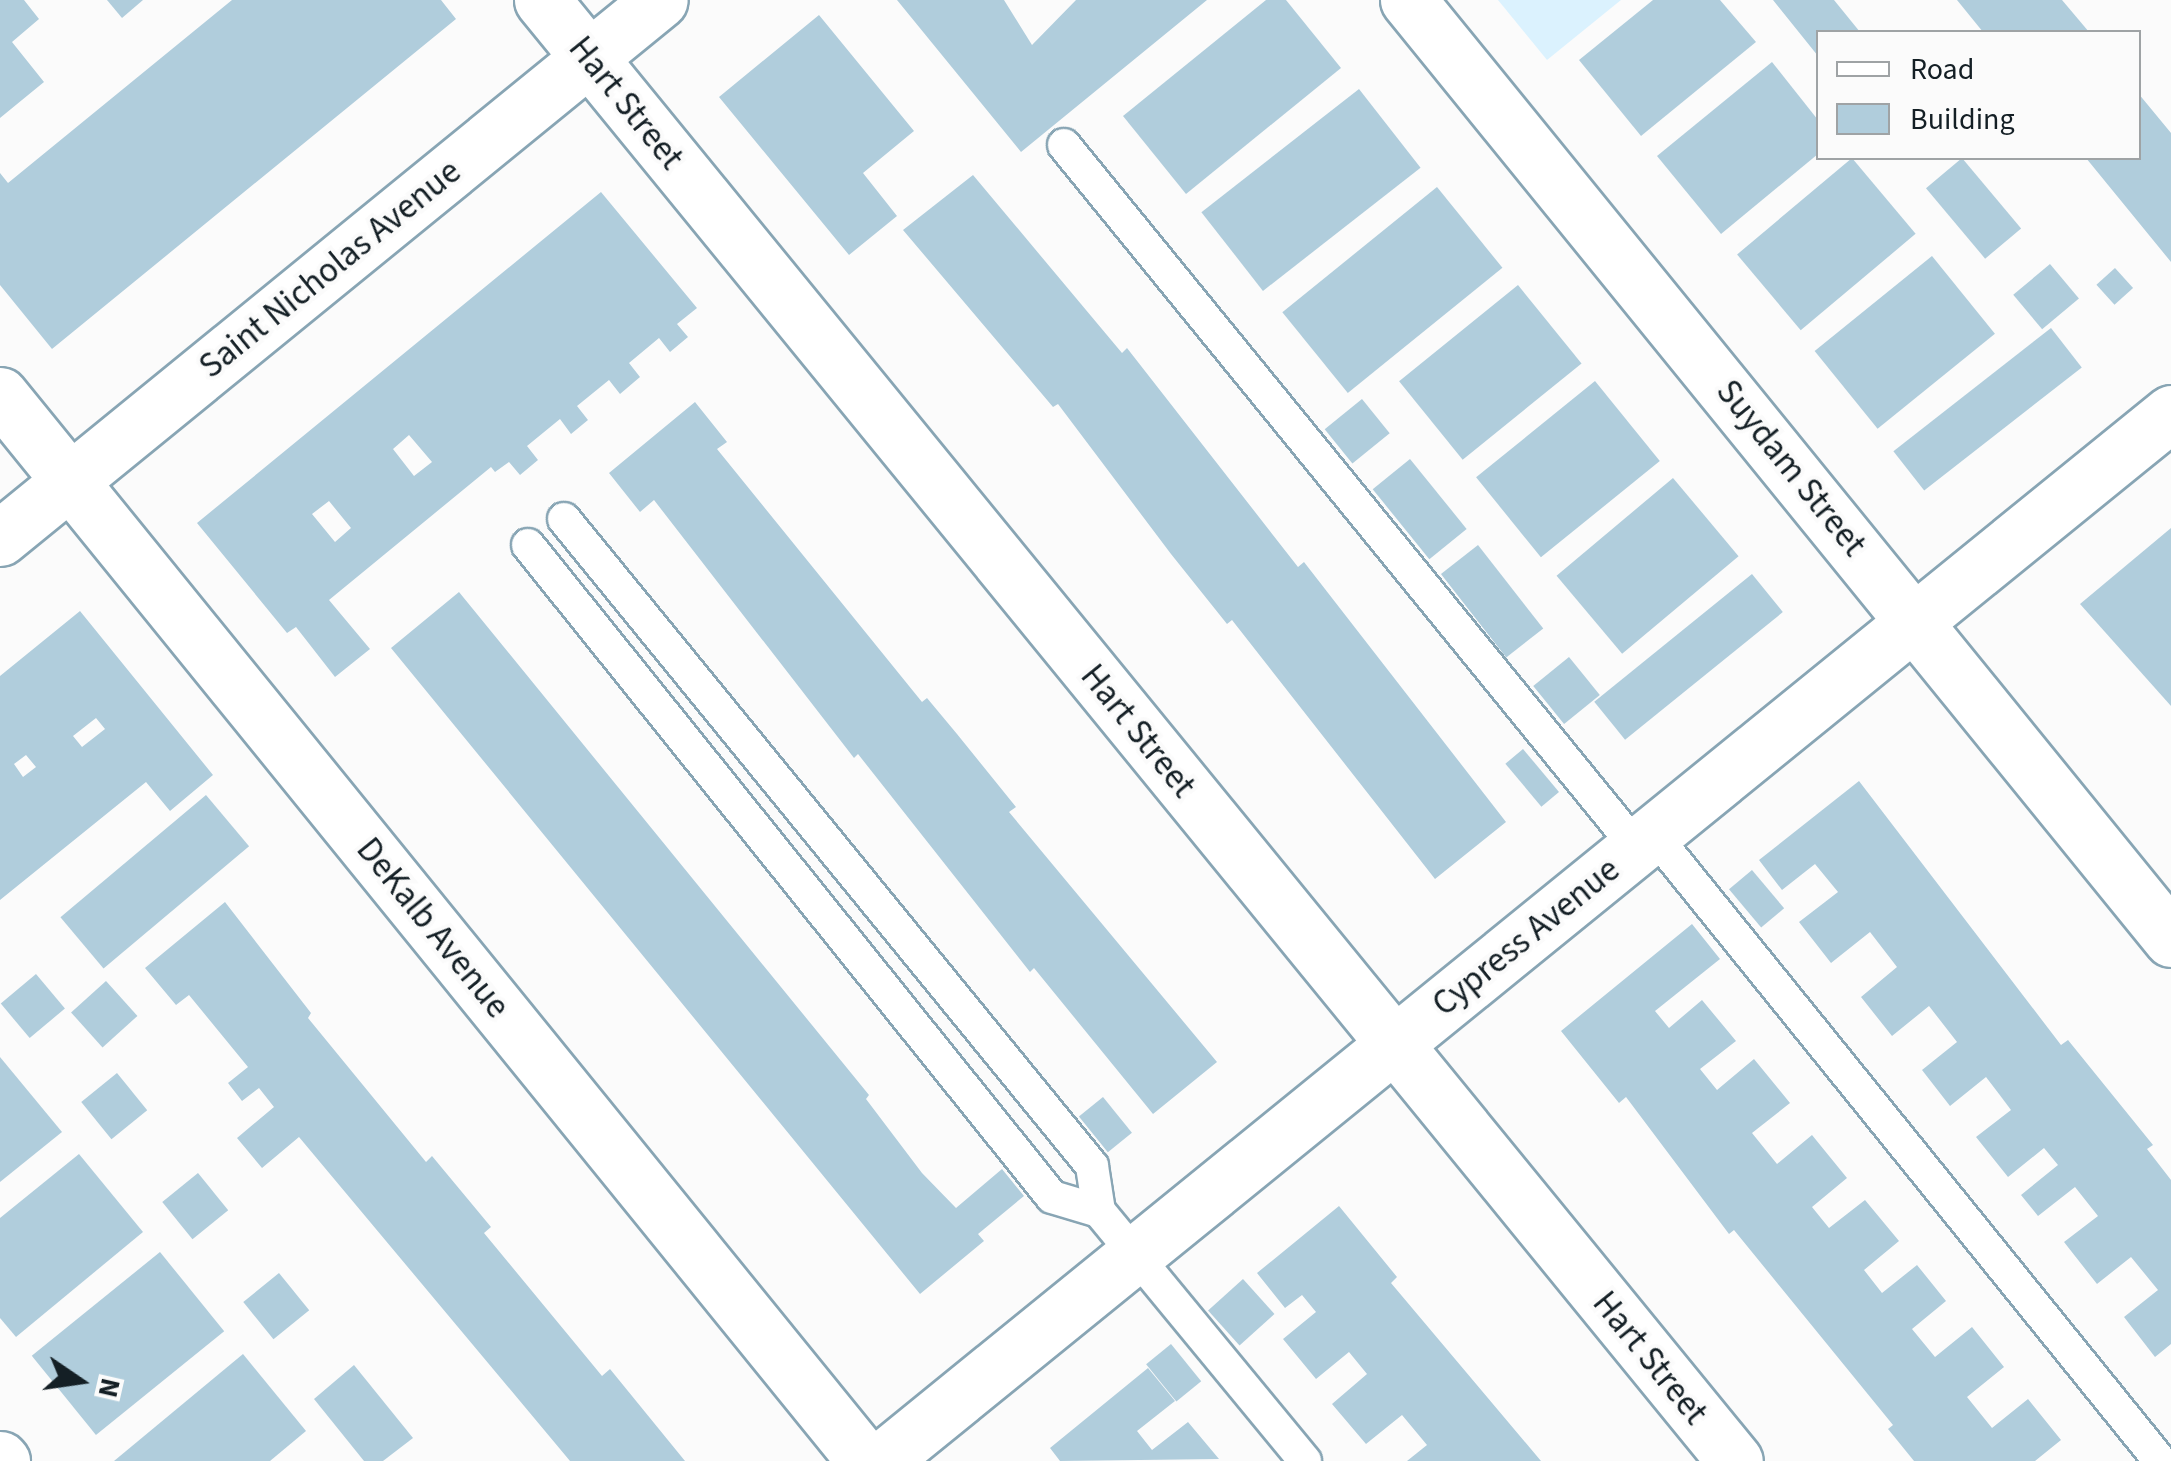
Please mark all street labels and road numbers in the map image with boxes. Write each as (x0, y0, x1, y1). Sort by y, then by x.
street label: Hart Street (560, 28, 692, 178)
street label: Saint Nicholas Avenue (191, 151, 469, 387)
street label: Suydam Street (1707, 371, 1875, 565)
street label: Hart Street (1072, 656, 1204, 806)
street label: DeKalb Avenue (347, 829, 519, 1027)
street label: Cypress Avenue (1424, 849, 1628, 1025)
street label: Hart Street (1584, 1283, 1716, 1433)

